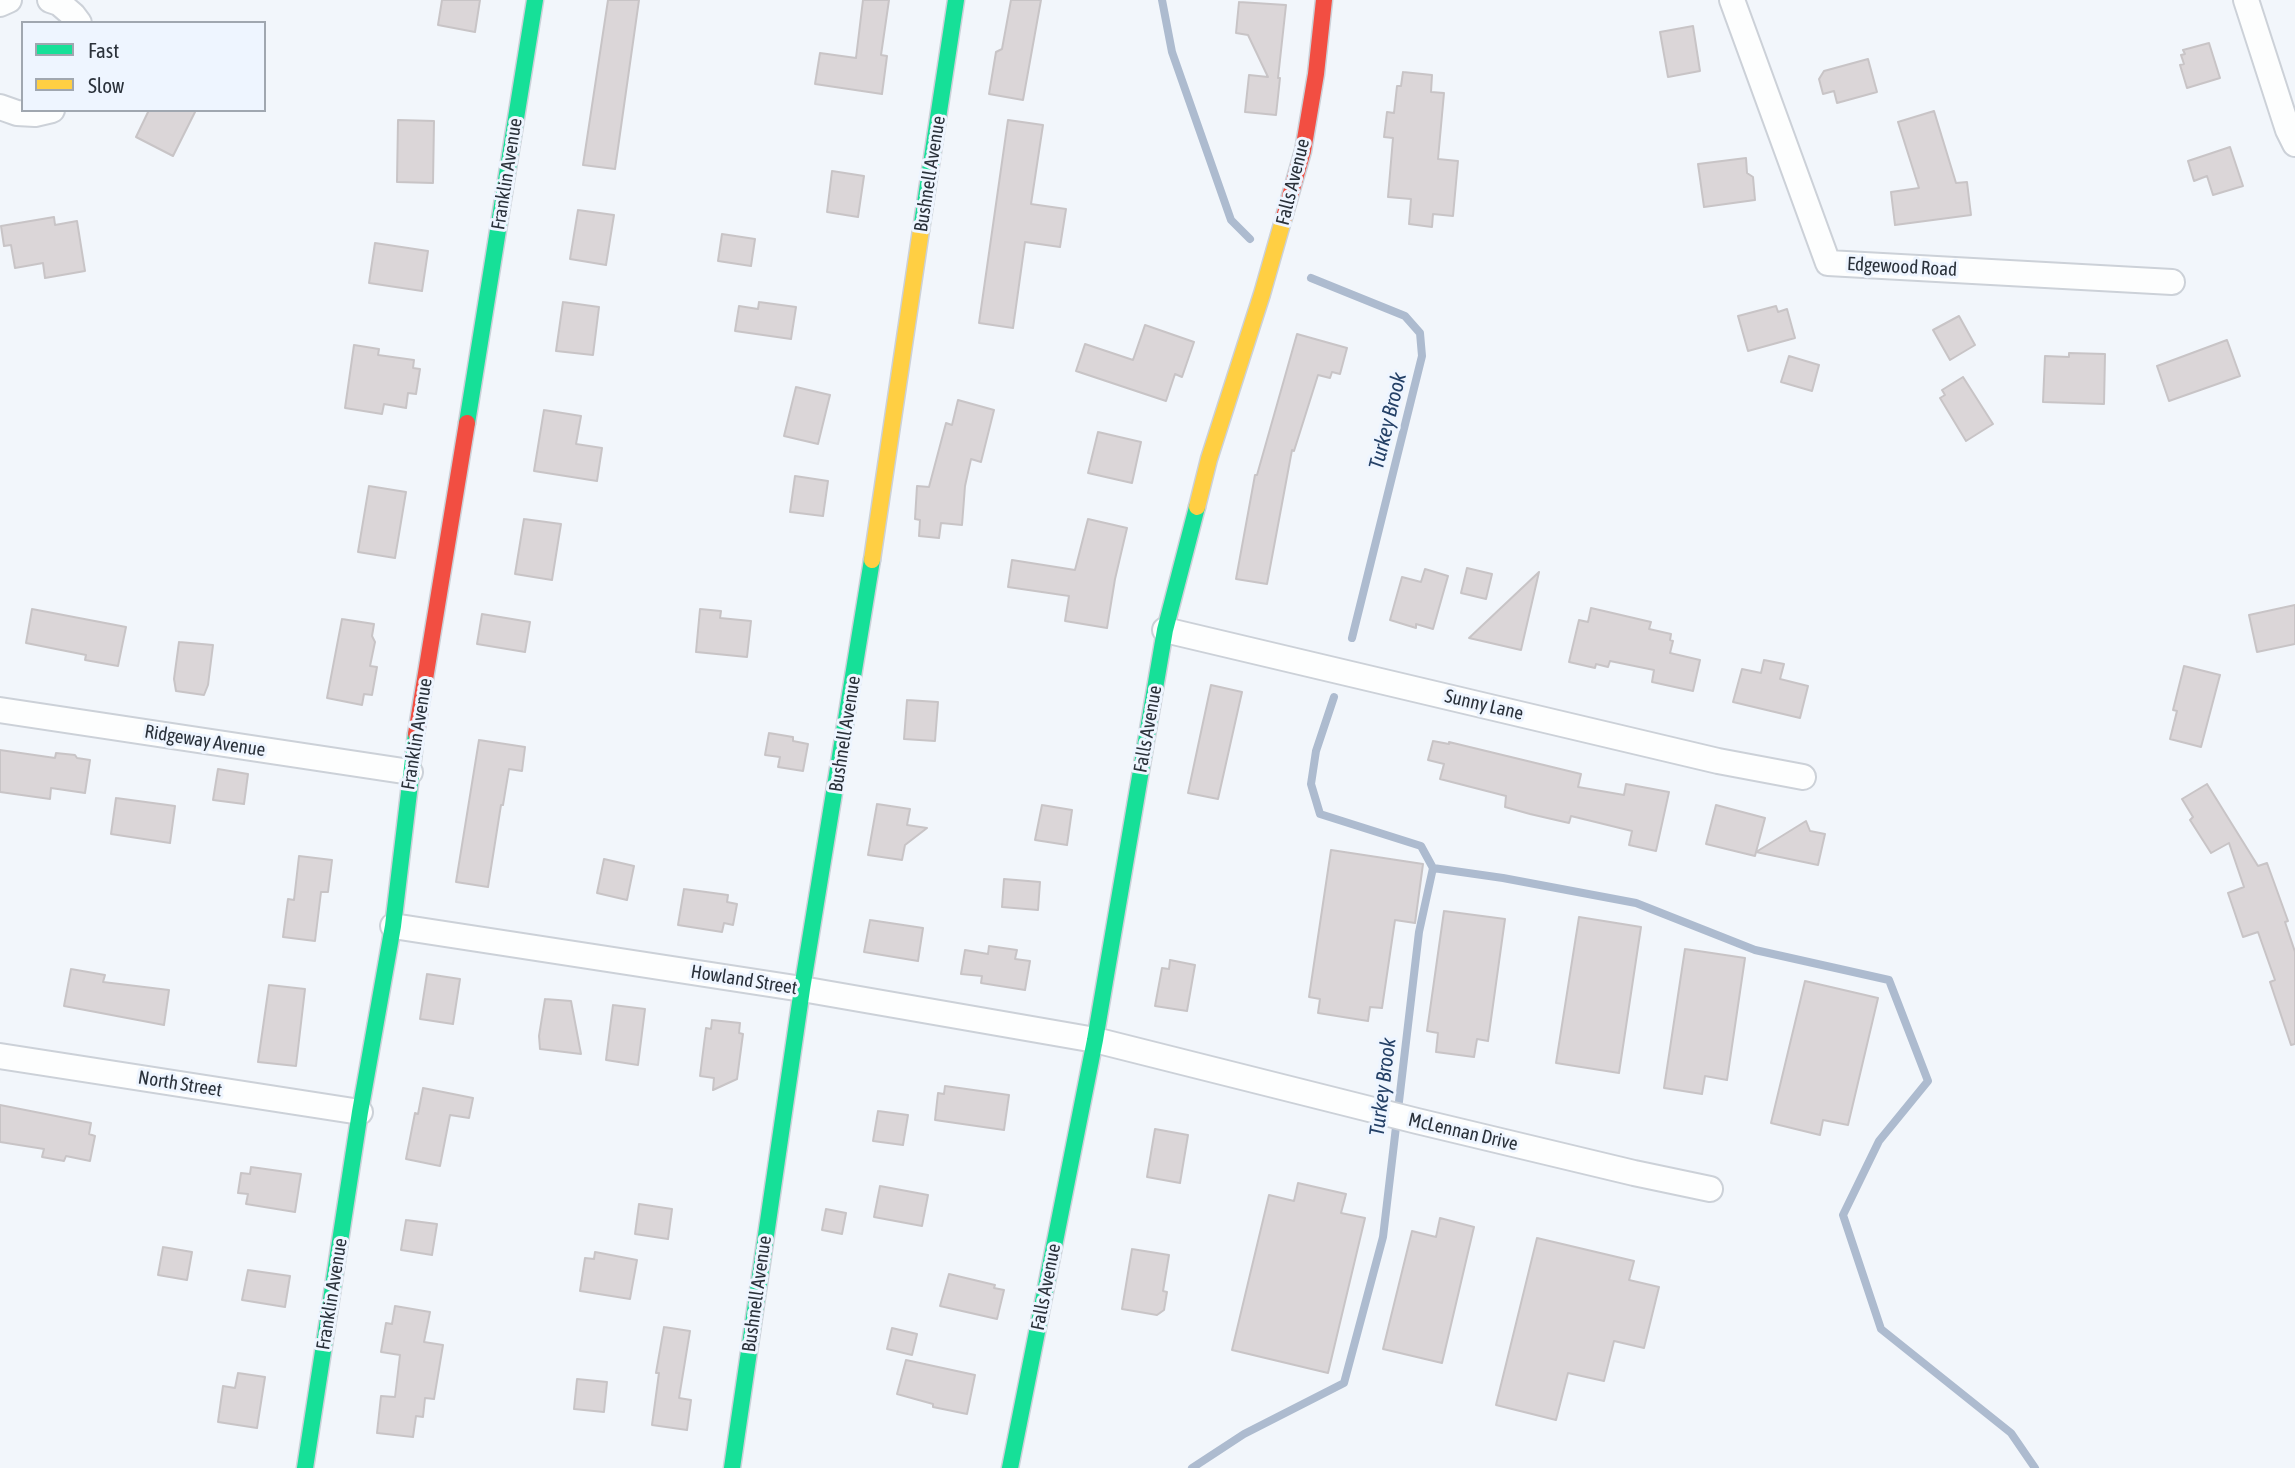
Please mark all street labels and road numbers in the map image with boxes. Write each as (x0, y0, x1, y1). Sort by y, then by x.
street label: Bushnell Avenue (910, 114, 950, 234)
street label: Franklin Avenue (487, 117, 527, 231)
street label: Falls Avenue (1271, 137, 1315, 227)
street label: Edgewood Road (1846, 253, 1958, 281)
street label: Bushnell Avenue (825, 674, 865, 794)
street label: Franklin Avenue (397, 677, 437, 791)
street label: Falls Avenue (1129, 684, 1167, 774)
street label: Sunny Lane (1442, 685, 1526, 725)
street label: Ridgeway Avenue (143, 720, 267, 762)
street label: Howland Street (689, 960, 799, 1000)
street label: North Street (136, 1066, 224, 1102)
street label: McLennan Drive (1406, 1108, 1520, 1156)
street label: Bushnell Avenue (738, 1234, 776, 1354)
street label: Franklin Avenue (312, 1237, 352, 1351)
street label: Falls Avenue (1026, 1242, 1066, 1332)

